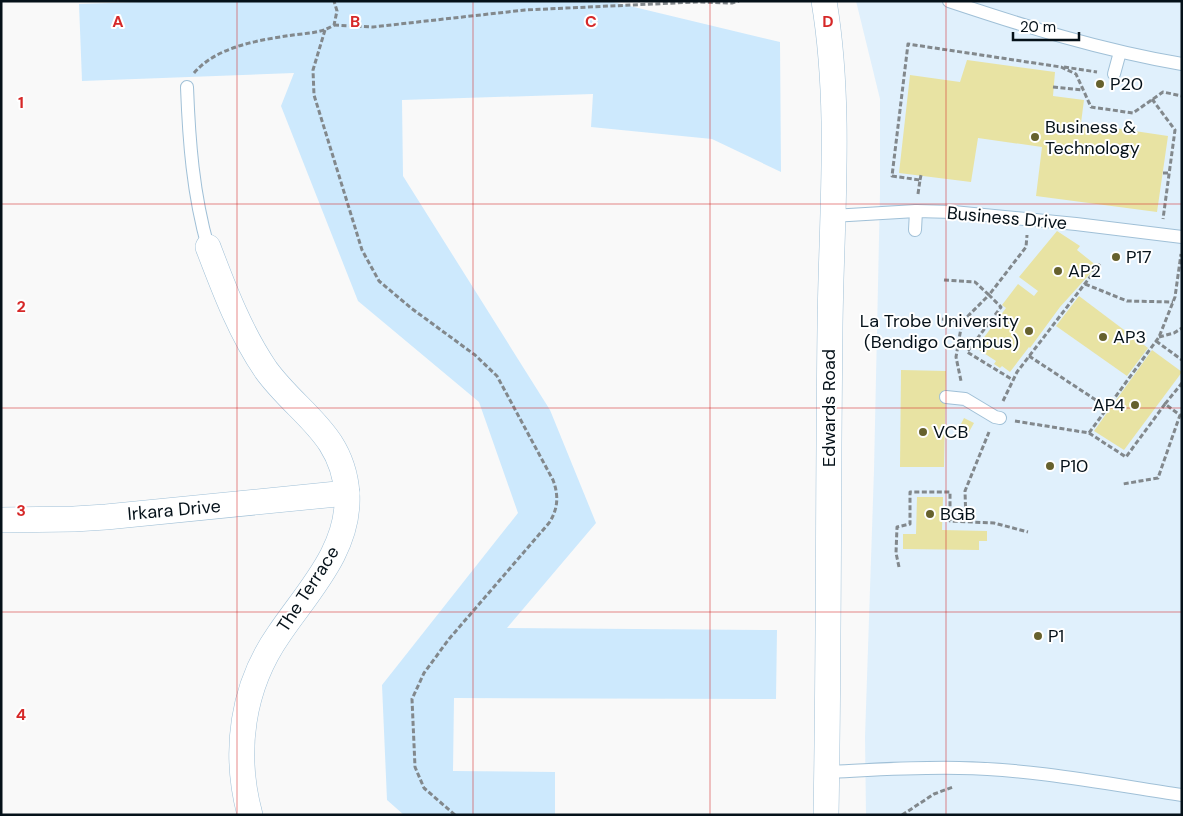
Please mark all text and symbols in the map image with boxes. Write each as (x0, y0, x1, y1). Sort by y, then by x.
scale bar (1013, 10, 1079, 42)
text: A (112, 11, 124, 32)
text: B (350, 11, 360, 32)
text: C (585, 11, 597, 32)
text: D (822, 11, 834, 32)
text: 20 m (1020, 17, 1056, 37)
place label: P20 (1110, 72, 1143, 96)
marker: P20 (1094, 78, 1106, 90)
text: 1 (18, 92, 24, 113)
place label: Business & Technology (1045, 115, 1140, 160)
marker: Business & Technology (1029, 131, 1041, 143)
street label: Business Drive (946, 201, 1068, 235)
place label: P17 (1126, 245, 1152, 269)
marker: P17 (1110, 251, 1122, 263)
place label: AP2 (1068, 259, 1101, 283)
marker: AP2 (1052, 265, 1064, 277)
text: 2 (16, 296, 26, 317)
place label: La Trobe University (Bendigo Campus) (860, 309, 1019, 354)
marker: La Trobe University (Bendigo Campus) (1023, 325, 1035, 337)
place label: AP3 (1113, 325, 1146, 349)
marker: AP3 (1097, 331, 1109, 343)
street label: Edwards Road (817, 349, 841, 467)
place label: AP4 (1093, 393, 1125, 417)
marker: AP4 (1129, 399, 1141, 411)
place label: VCB (933, 420, 968, 444)
marker: VCB (917, 426, 929, 438)
place label: P10 (1060, 454, 1088, 478)
marker: P10 (1044, 460, 1056, 472)
street label: Irkara Drive (126, 494, 222, 526)
text: 3 (16, 500, 26, 521)
place label: BGB (940, 502, 975, 526)
marker: BGB (924, 508, 936, 520)
street label: The Terrace (271, 541, 345, 637)
place label: P1 (1048, 624, 1064, 648)
marker: P1 (1032, 630, 1044, 642)
text: 4 (16, 704, 26, 725)

